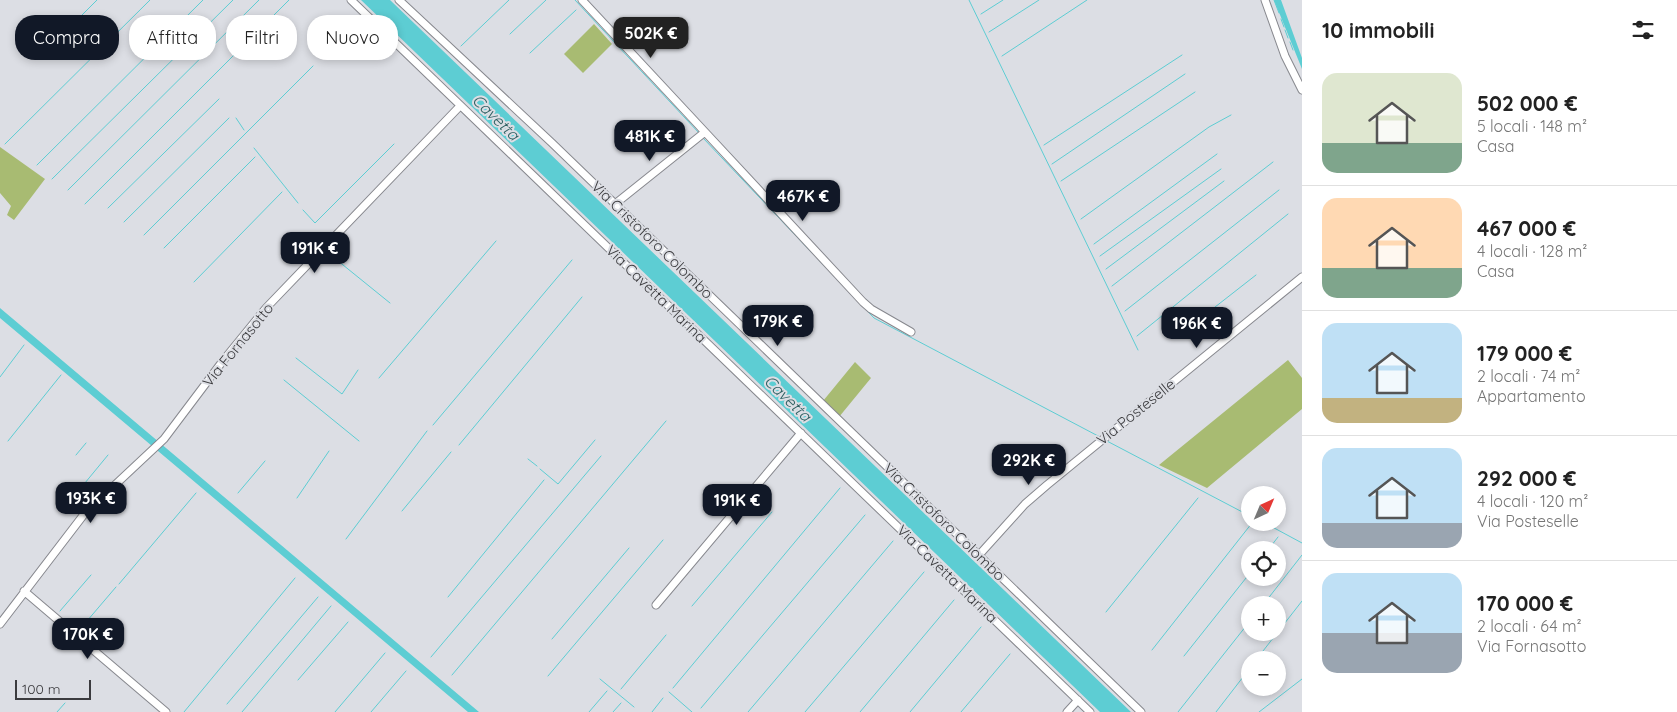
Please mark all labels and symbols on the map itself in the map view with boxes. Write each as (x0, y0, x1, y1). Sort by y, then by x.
pin: 502K € (610, 17, 692, 59)
water label: Cavetta (468, 90, 525, 145)
pin: 481K € (609, 120, 691, 162)
street label: Via Cristoforo Colombo (588, 177, 717, 303)
pin: 467K € (762, 180, 844, 222)
pin: 191K € (274, 232, 356, 274)
street label: Via Cavetta Marina (602, 241, 711, 347)
street label: Via Fornasotto (198, 299, 277, 390)
pin: 179K € (737, 304, 819, 347)
pin: 196K € (1156, 306, 1238, 349)
water label: Cavetta (760, 371, 817, 426)
street label: Via Posteselle (1093, 374, 1179, 449)
pin: 292K € (988, 444, 1070, 486)
street label: Via Cristoforo Colombo (880, 459, 1009, 585)
pin: 193K € (50, 482, 132, 524)
pin: 191K € (696, 484, 778, 526)
north arrow (1241, 486, 1286, 531)
street label: Via Cavetta Marina (893, 521, 1002, 627)
pin: 170K € (47, 618, 129, 660)
scale bar (15, 677, 91, 700)

